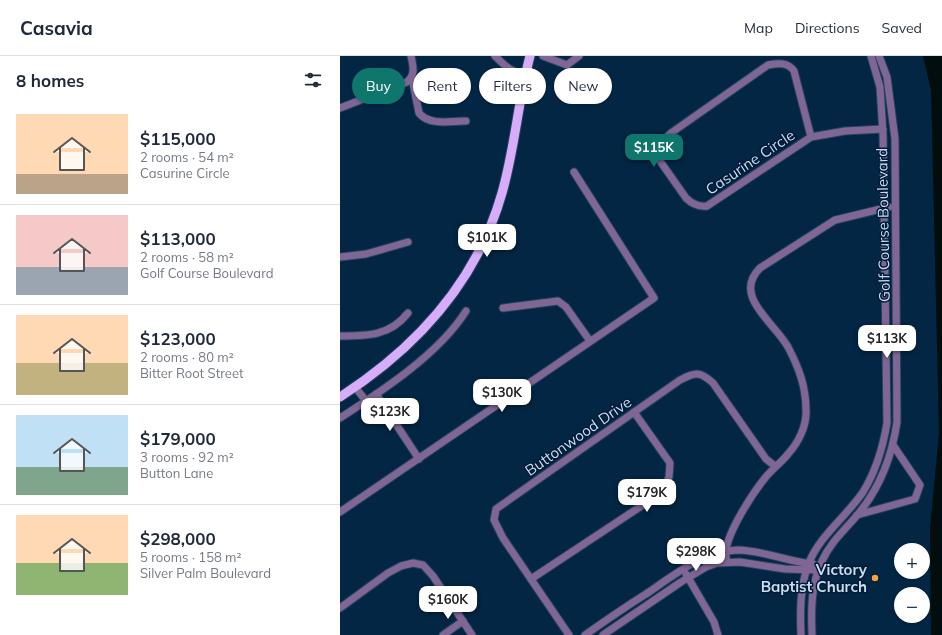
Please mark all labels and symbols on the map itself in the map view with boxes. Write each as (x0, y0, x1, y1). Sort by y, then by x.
street label: Casurine Circle (702, 125, 798, 199)
pin: $115K (626, 134, 682, 168)
street label: Golf Course Boulevard (872, 148, 894, 302)
pin: $101K (459, 224, 515, 258)
pin: $113K (859, 325, 915, 359)
pin: $130K (474, 379, 530, 413)
street label: Buttonwood Drive (521, 392, 635, 480)
pin: $123K (362, 398, 418, 432)
pin: $179K (619, 479, 675, 513)
pin: $298K (668, 538, 724, 572)
place label: Victory Baptist Church (761, 560, 868, 596)
marker: Victory Baptist Church (870, 573, 880, 583)
pin: $160K (420, 586, 476, 620)

